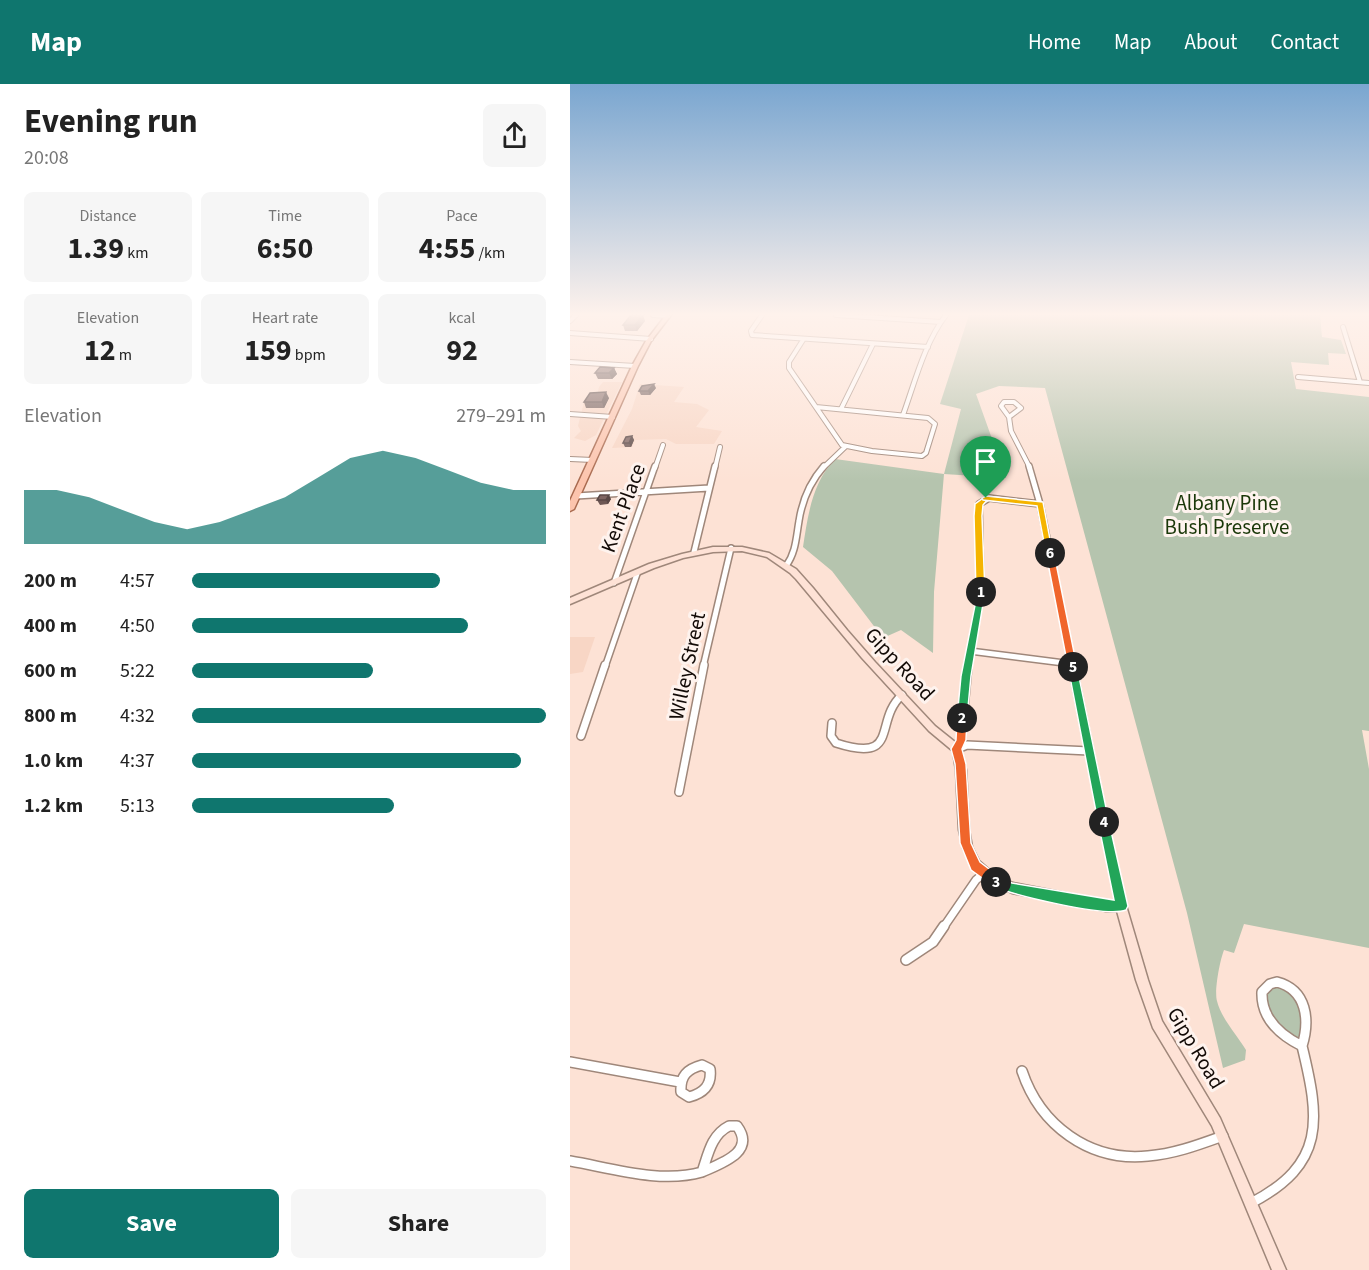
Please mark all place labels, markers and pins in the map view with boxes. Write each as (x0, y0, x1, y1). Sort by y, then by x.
pin (960, 436, 1011, 498)
pin: 6 (1035, 538, 1065, 568)
pin: 1 (966, 577, 996, 607)
pin: 5 (1058, 652, 1088, 682)
pin: 2 (947, 703, 977, 733)
pin: 4 (1089, 807, 1119, 837)
pin: 3 (981, 867, 1011, 897)

